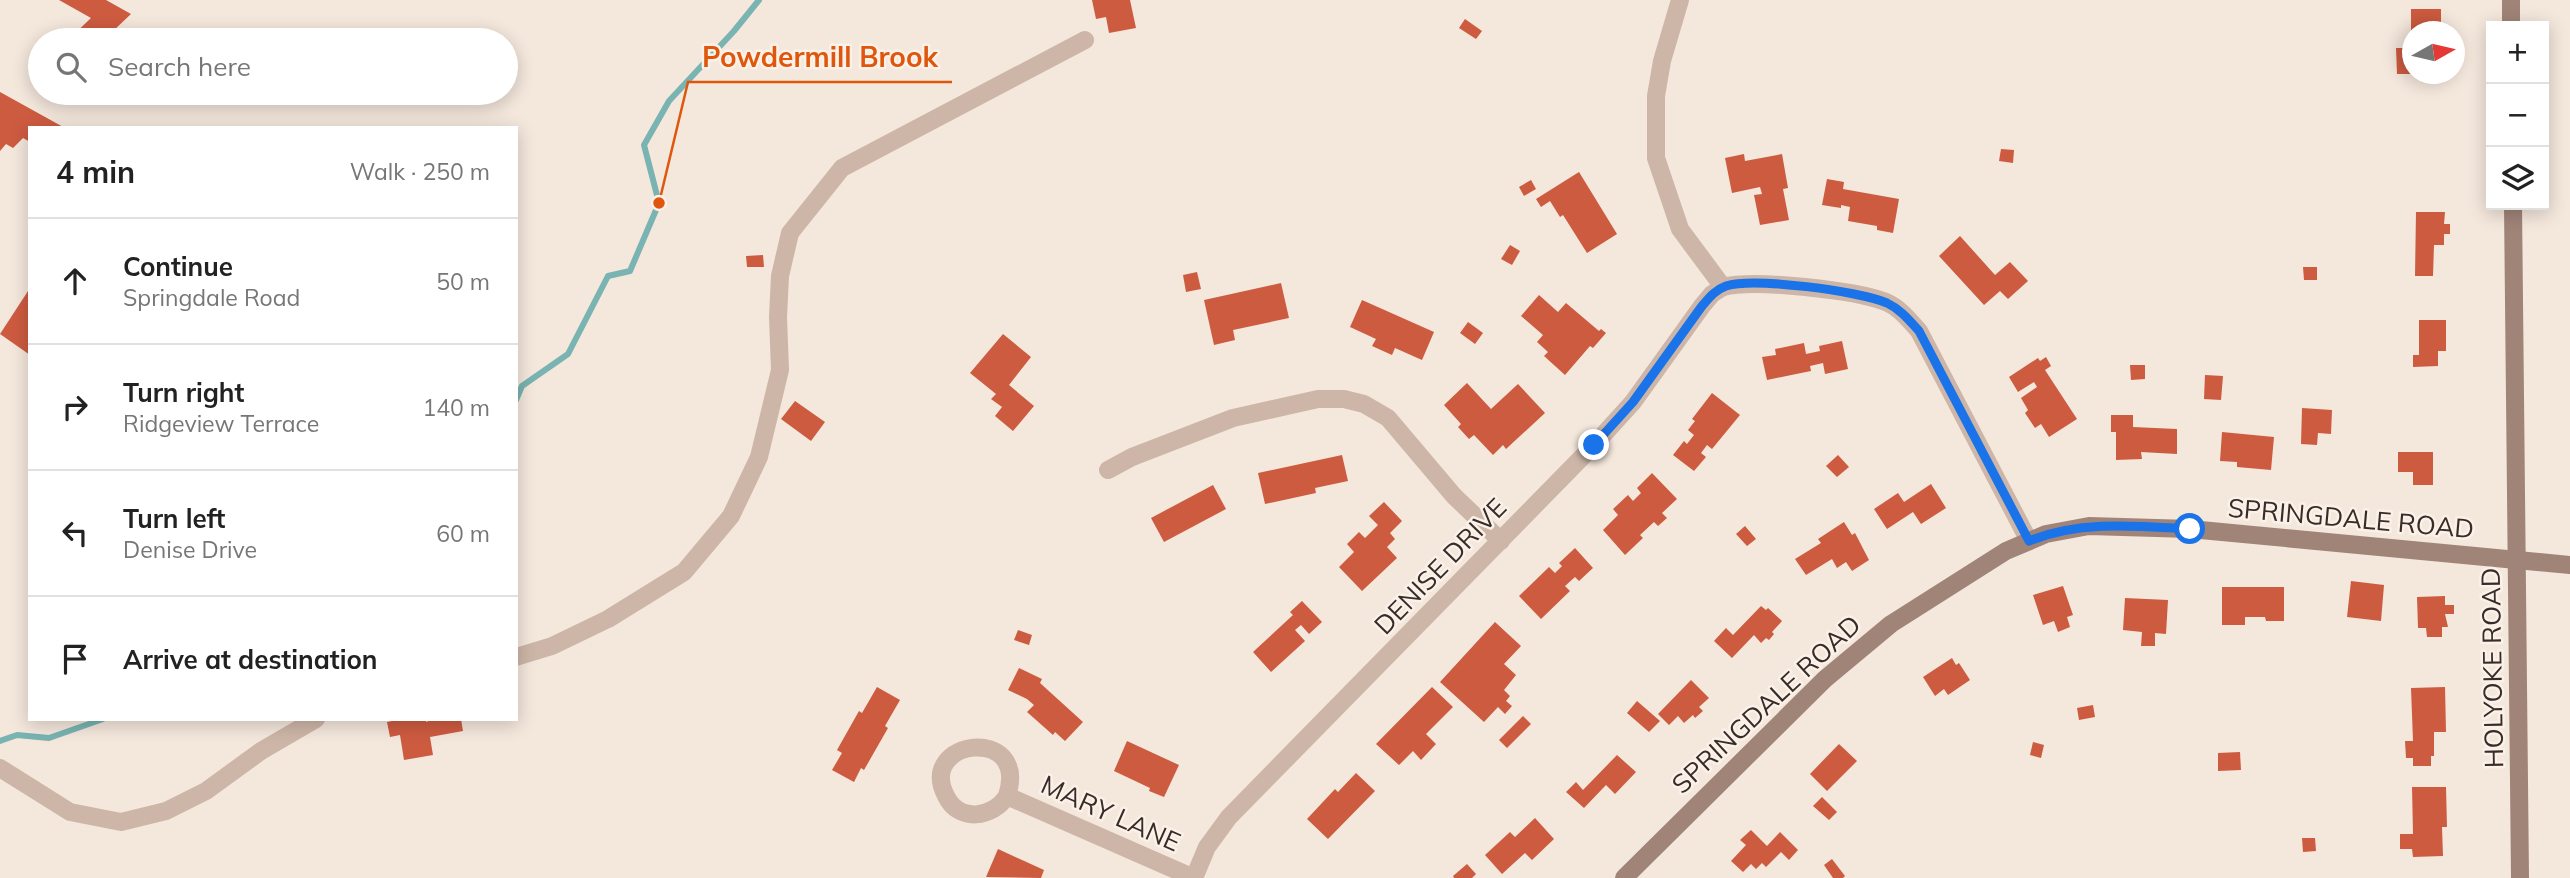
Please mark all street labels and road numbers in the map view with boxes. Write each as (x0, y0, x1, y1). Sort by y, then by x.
street label: DENISE DRIVE (1367, 491, 1513, 641)
street label: SPRINGDALE ROAD (2227, 491, 2475, 545)
street label: HOLYOKE ROAD (2474, 567, 2510, 769)
street label: SPRINGDALE ROAD (1664, 608, 1868, 800)
street label: MARY LANE (1036, 768, 1186, 858)

